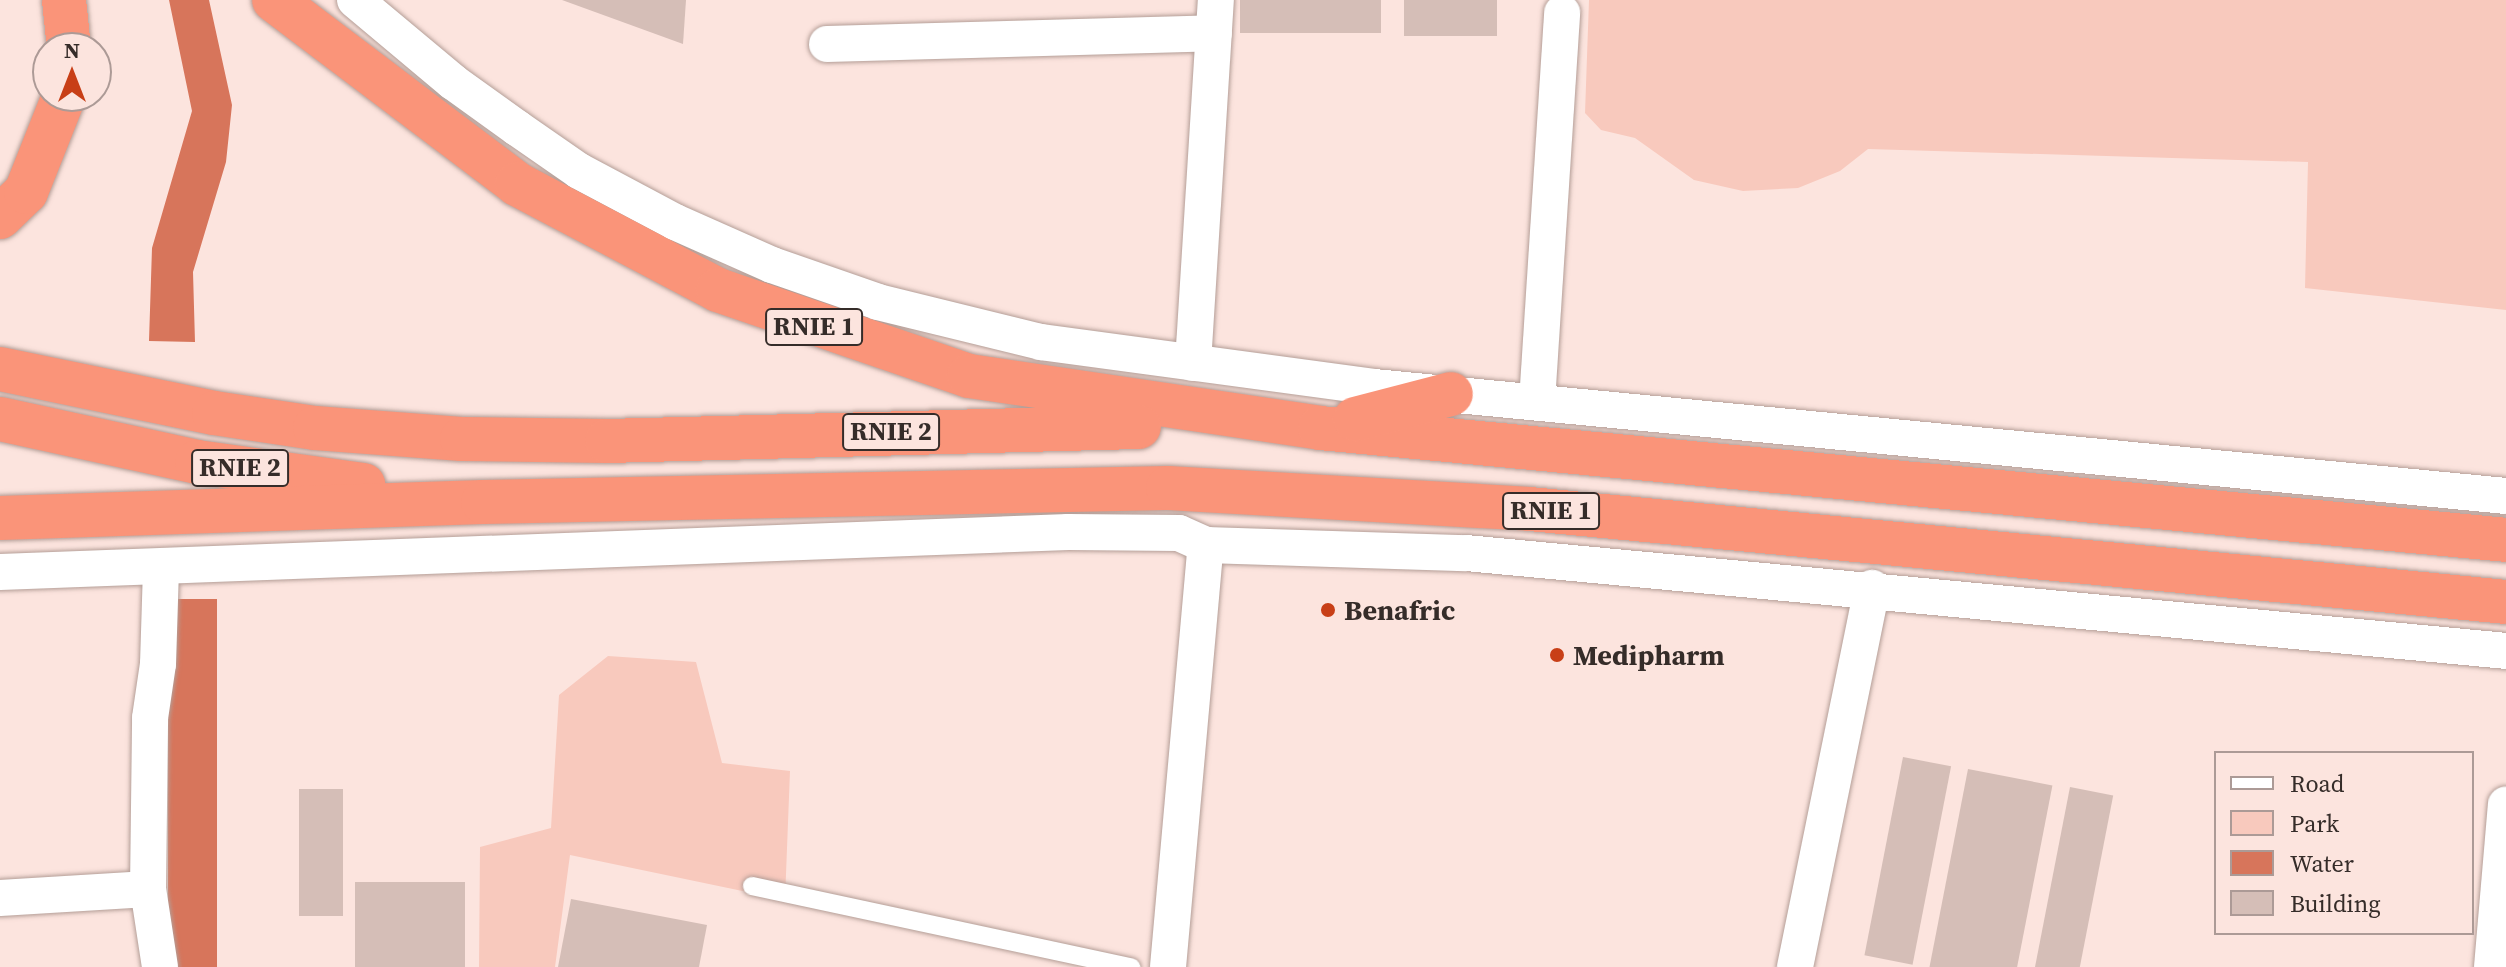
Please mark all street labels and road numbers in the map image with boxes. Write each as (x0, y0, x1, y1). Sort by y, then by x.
road number: RNIE 1 (764, 305, 864, 349)
road number: RNIE 2 (841, 410, 941, 454)
road number: RNIE 2 (190, 446, 290, 490)
road number: RNIE 1 (1501, 489, 1601, 533)

